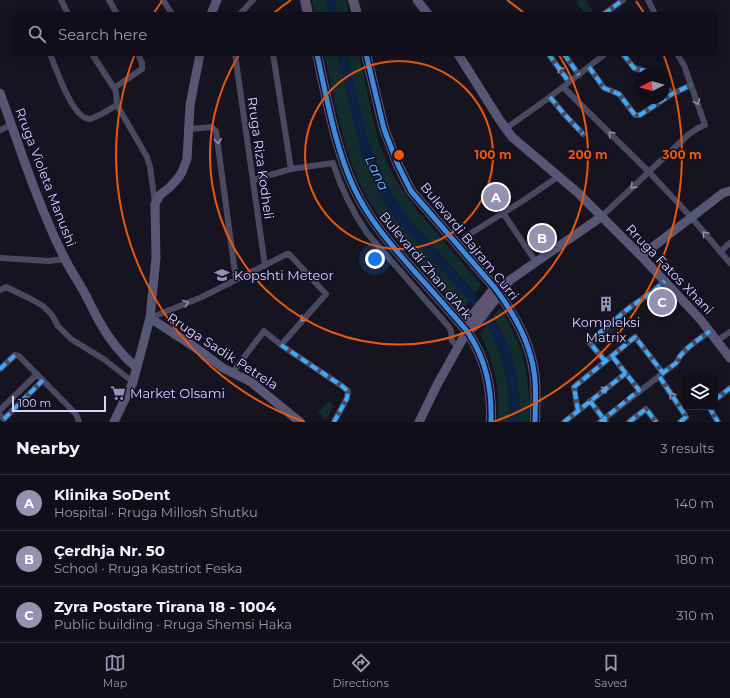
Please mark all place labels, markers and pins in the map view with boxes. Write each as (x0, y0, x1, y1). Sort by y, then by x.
centre of rings (392, 148, 406, 162)
pin: A (483, 182, 509, 212)
pin: B (529, 223, 555, 253)
school or university icon: Kopshti Meteor (213, 266, 231, 284)
place label: Kopshti Meteor (234, 267, 334, 283)
pin: C (649, 287, 675, 317)
building icon: Kompleksi Matrix (597, 295, 615, 313)
place label: Kompleksi Matrix (572, 314, 640, 345)
supermarket icon: Market Olsami (109, 384, 127, 402)
place label: Market Olsami (130, 385, 225, 401)

